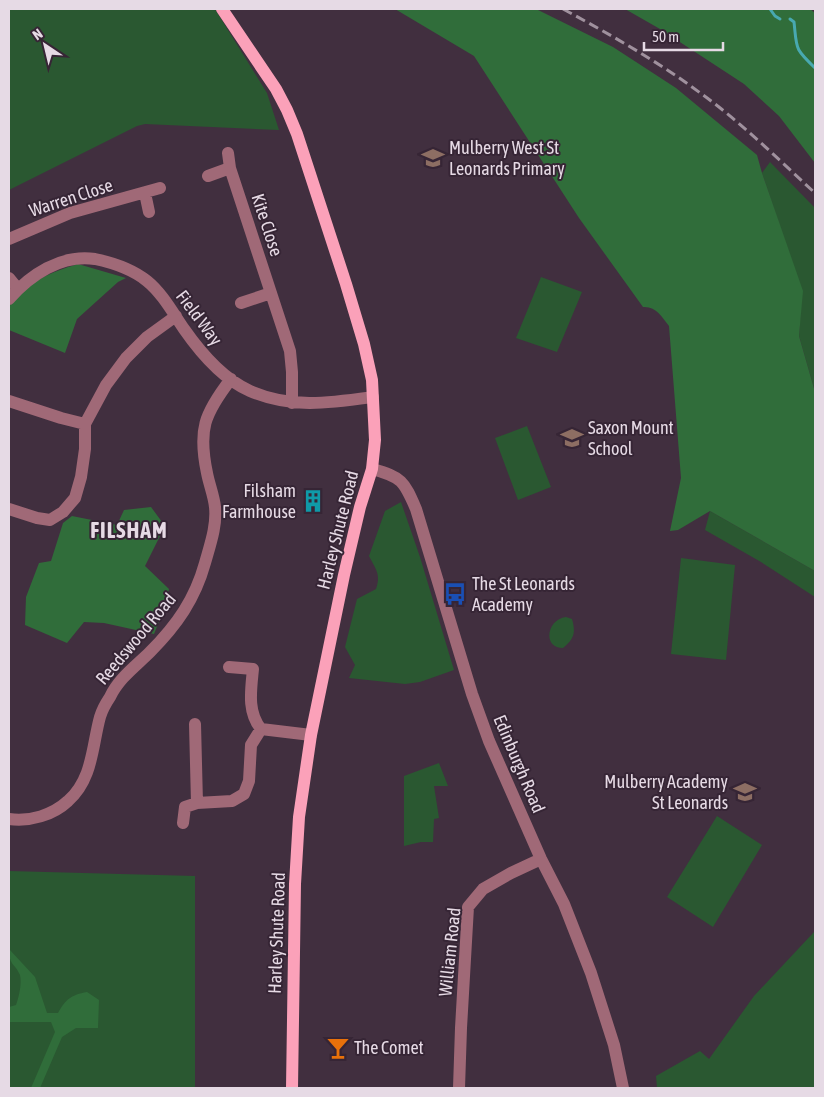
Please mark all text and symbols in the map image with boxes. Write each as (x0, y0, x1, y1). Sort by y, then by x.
north arrow (20, 20, 70, 70)
scale bar (644, 20, 723, 52)
text: N (30, 25, 46, 43)
text: 50 m (652, 28, 679, 45)
place label: Mulberry West St Leonards Primary (449, 137, 565, 179)
school or university icon: Mulberry West St Leonards Primary (420, 145, 446, 171)
street label: Warren Close (26, 174, 115, 221)
street label: Kite Close (248, 191, 287, 259)
street label: Field Way (172, 286, 227, 349)
place label: Saxon Mount School (588, 417, 674, 459)
school or university icon: Saxon Mount School (559, 425, 585, 451)
street label: Harley Shute Road (313, 468, 362, 591)
place label: Filsham Farmhouse (222, 480, 296, 522)
building icon: Filsham Farmhouse (300, 488, 326, 514)
district label: FILSHAM (90, 517, 168, 543)
place label: The St Leonards Academy (472, 573, 575, 615)
bus stop icon: The St Leonards Academy (442, 581, 468, 607)
street label: Reedswood Road (91, 589, 180, 689)
street label: Edinburgh Road (489, 712, 550, 816)
place label: Mulberry Academy St Leonards (604, 771, 728, 813)
school or university icon: Mulberry Academy St Leonards (732, 779, 758, 805)
street label: Harley Shute Road (264, 872, 289, 994)
street label: William Road (434, 907, 465, 997)
bar icon: The Comet (325, 1035, 351, 1061)
place label: The Comet (354, 1037, 424, 1058)

